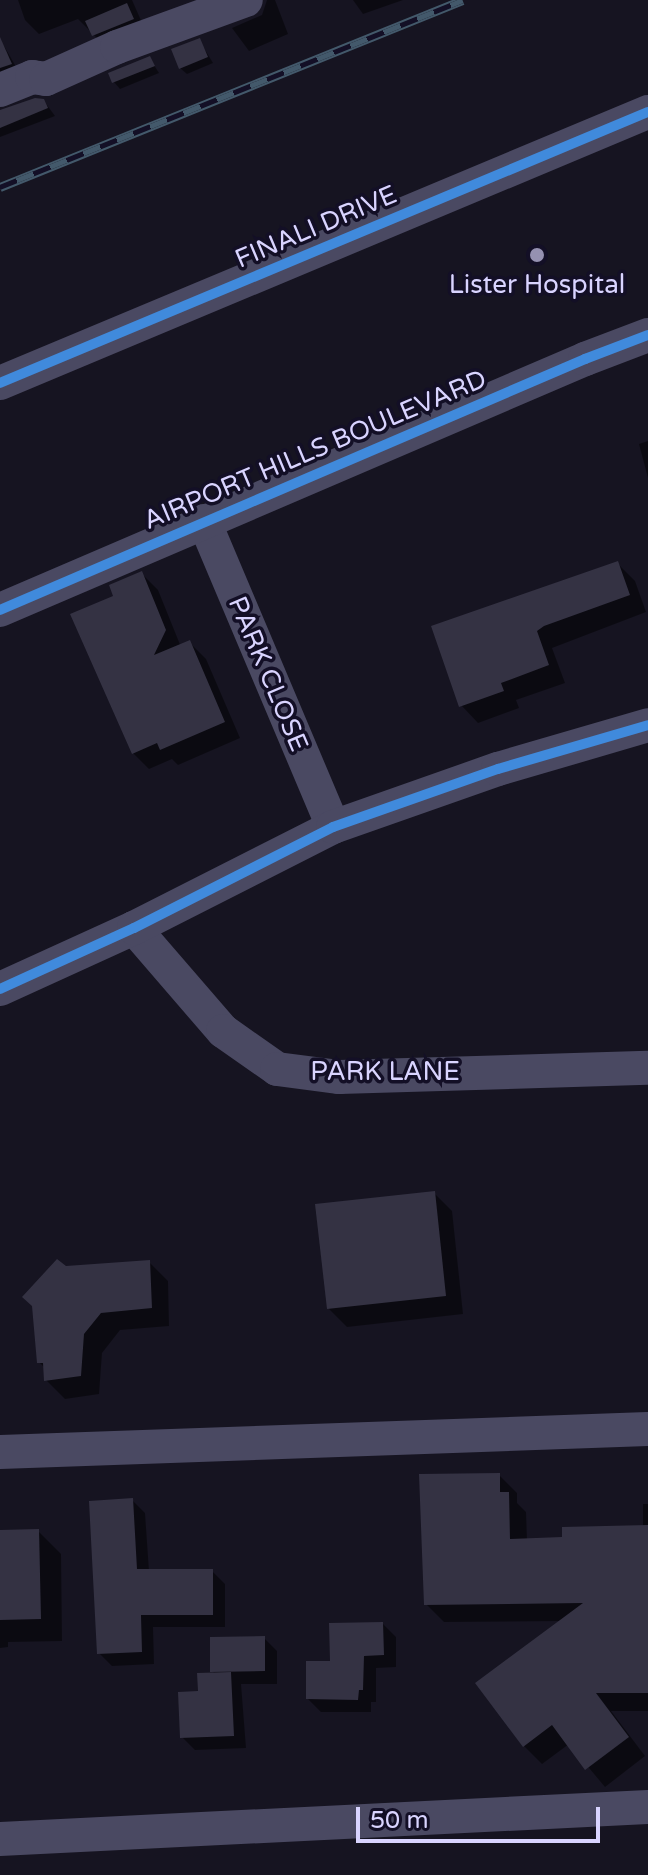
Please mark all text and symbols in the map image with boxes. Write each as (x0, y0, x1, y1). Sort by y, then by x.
street label: FINALI DRIVE (230, 179, 402, 275)
marker: Lister Hospital (526, 244, 548, 266)
place label: Lister Hospital (449, 269, 625, 301)
street label: AIRPORT HILLS BOULEVARD (139, 363, 491, 537)
street label: PARK CLOSE (221, 592, 315, 756)
street label: PARK LANE (310, 1056, 460, 1088)
scale bar (360, 1791, 604, 1841)
text: 50 m (370, 1806, 428, 1835)

